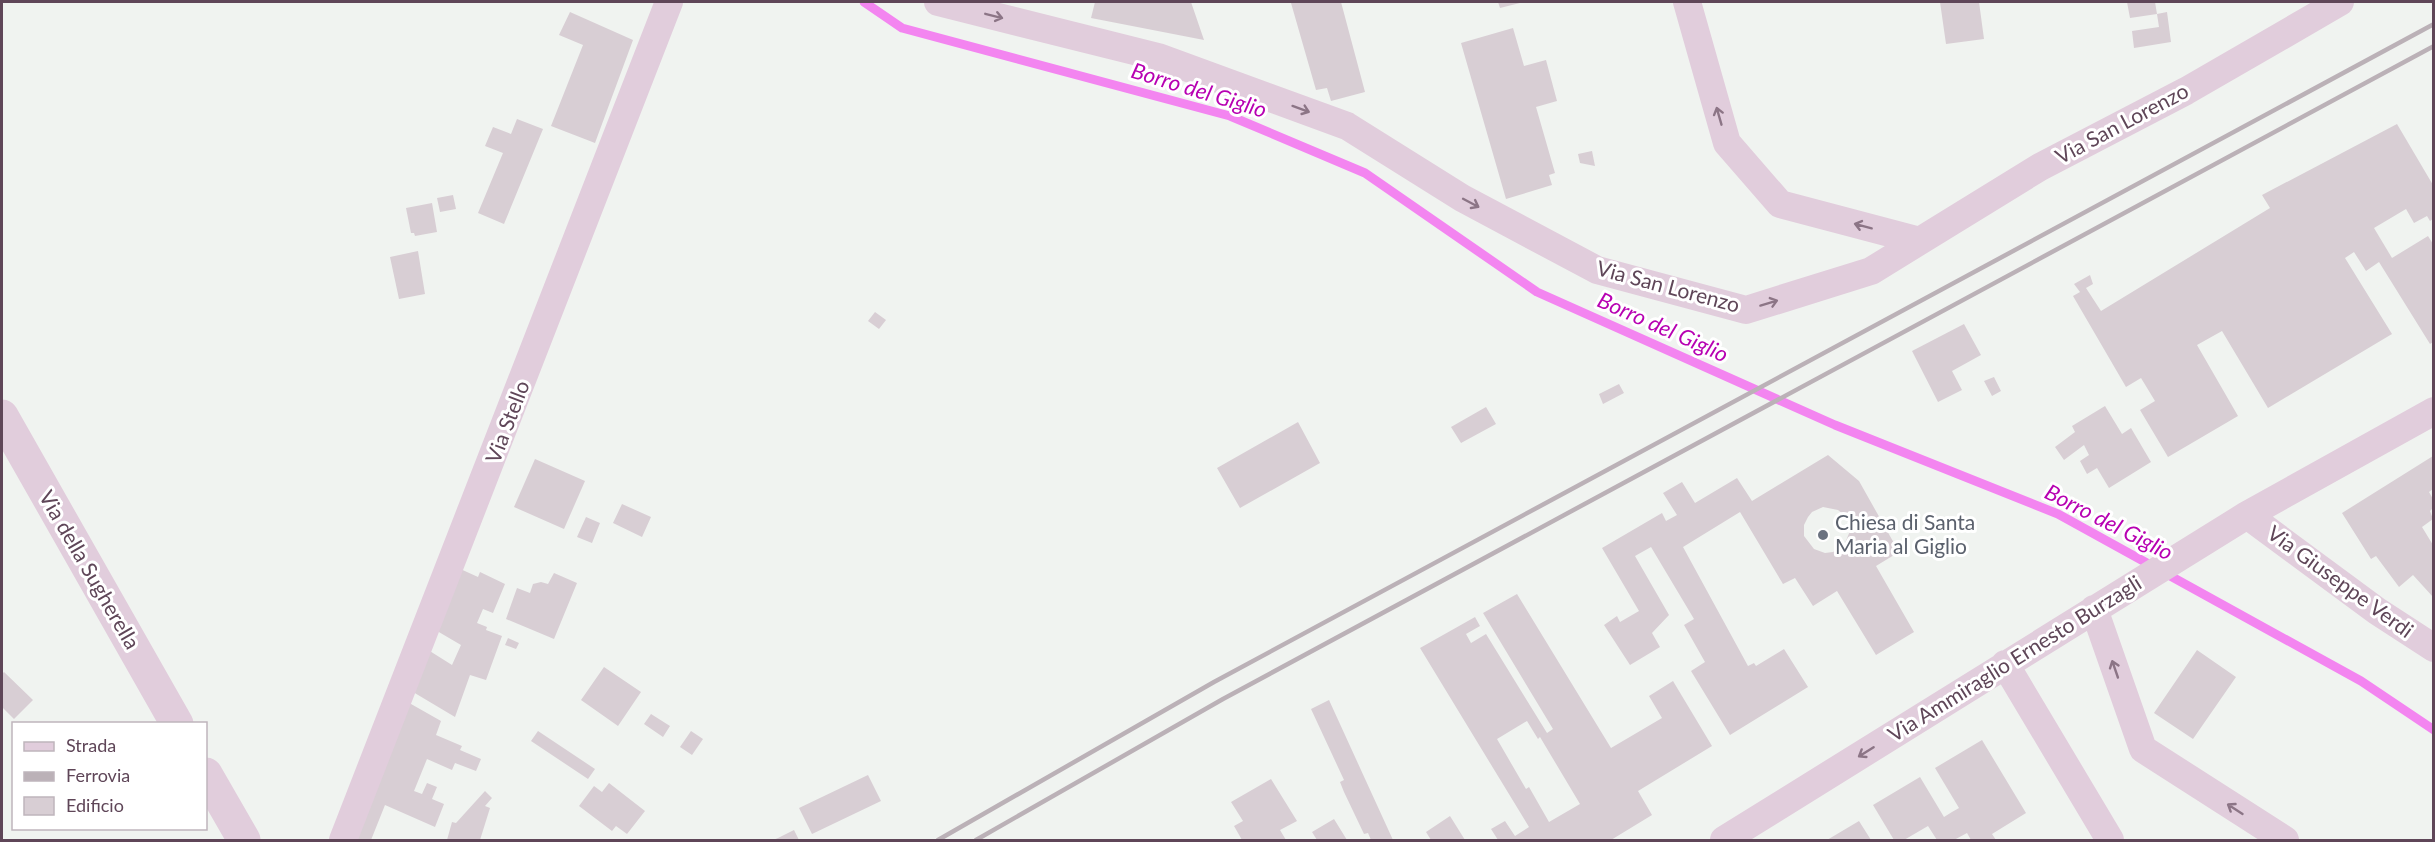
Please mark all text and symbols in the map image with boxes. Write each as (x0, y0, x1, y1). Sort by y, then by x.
one-way arrow (985, 10, 1004, 22)
water label: Borro del Giglio (1128, 56, 1270, 123)
street label: Via San Lorenzo (2051, 77, 2192, 168)
one-way arrow (1291, 105, 1310, 116)
one-way arrow (1713, 107, 1724, 126)
one-way arrow (1462, 198, 1480, 209)
one-way arrow (1854, 220, 1873, 231)
street label: Via San Lorenzo (1594, 254, 1743, 317)
water label: Borro del Giglio (1594, 286, 1733, 367)
one-way arrow (1759, 297, 1778, 308)
street label: Via Stello (479, 377, 534, 466)
water label: Borro del Giglio (2041, 478, 2178, 565)
street label: Via della Sugherella (35, 486, 146, 653)
place label: Chiesa di Santa Maria al Giglio (1835, 509, 1975, 558)
street label: Via Giuseppe Verdi (2263, 519, 2419, 642)
marker: Chiesa di Santa Maria al Giglio (1816, 528, 1830, 542)
street label: Via Ammiraglio Ernesto Burzagli (1883, 569, 2145, 746)
one-way arrow (2108, 660, 2119, 679)
legend (12, 722, 207, 830)
text: Strada (66, 734, 116, 756)
one-way arrow (1858, 746, 1875, 758)
text: Ferrovia (66, 764, 130, 786)
text: Edificio (66, 794, 124, 816)
one-way arrow (2228, 803, 2244, 815)

